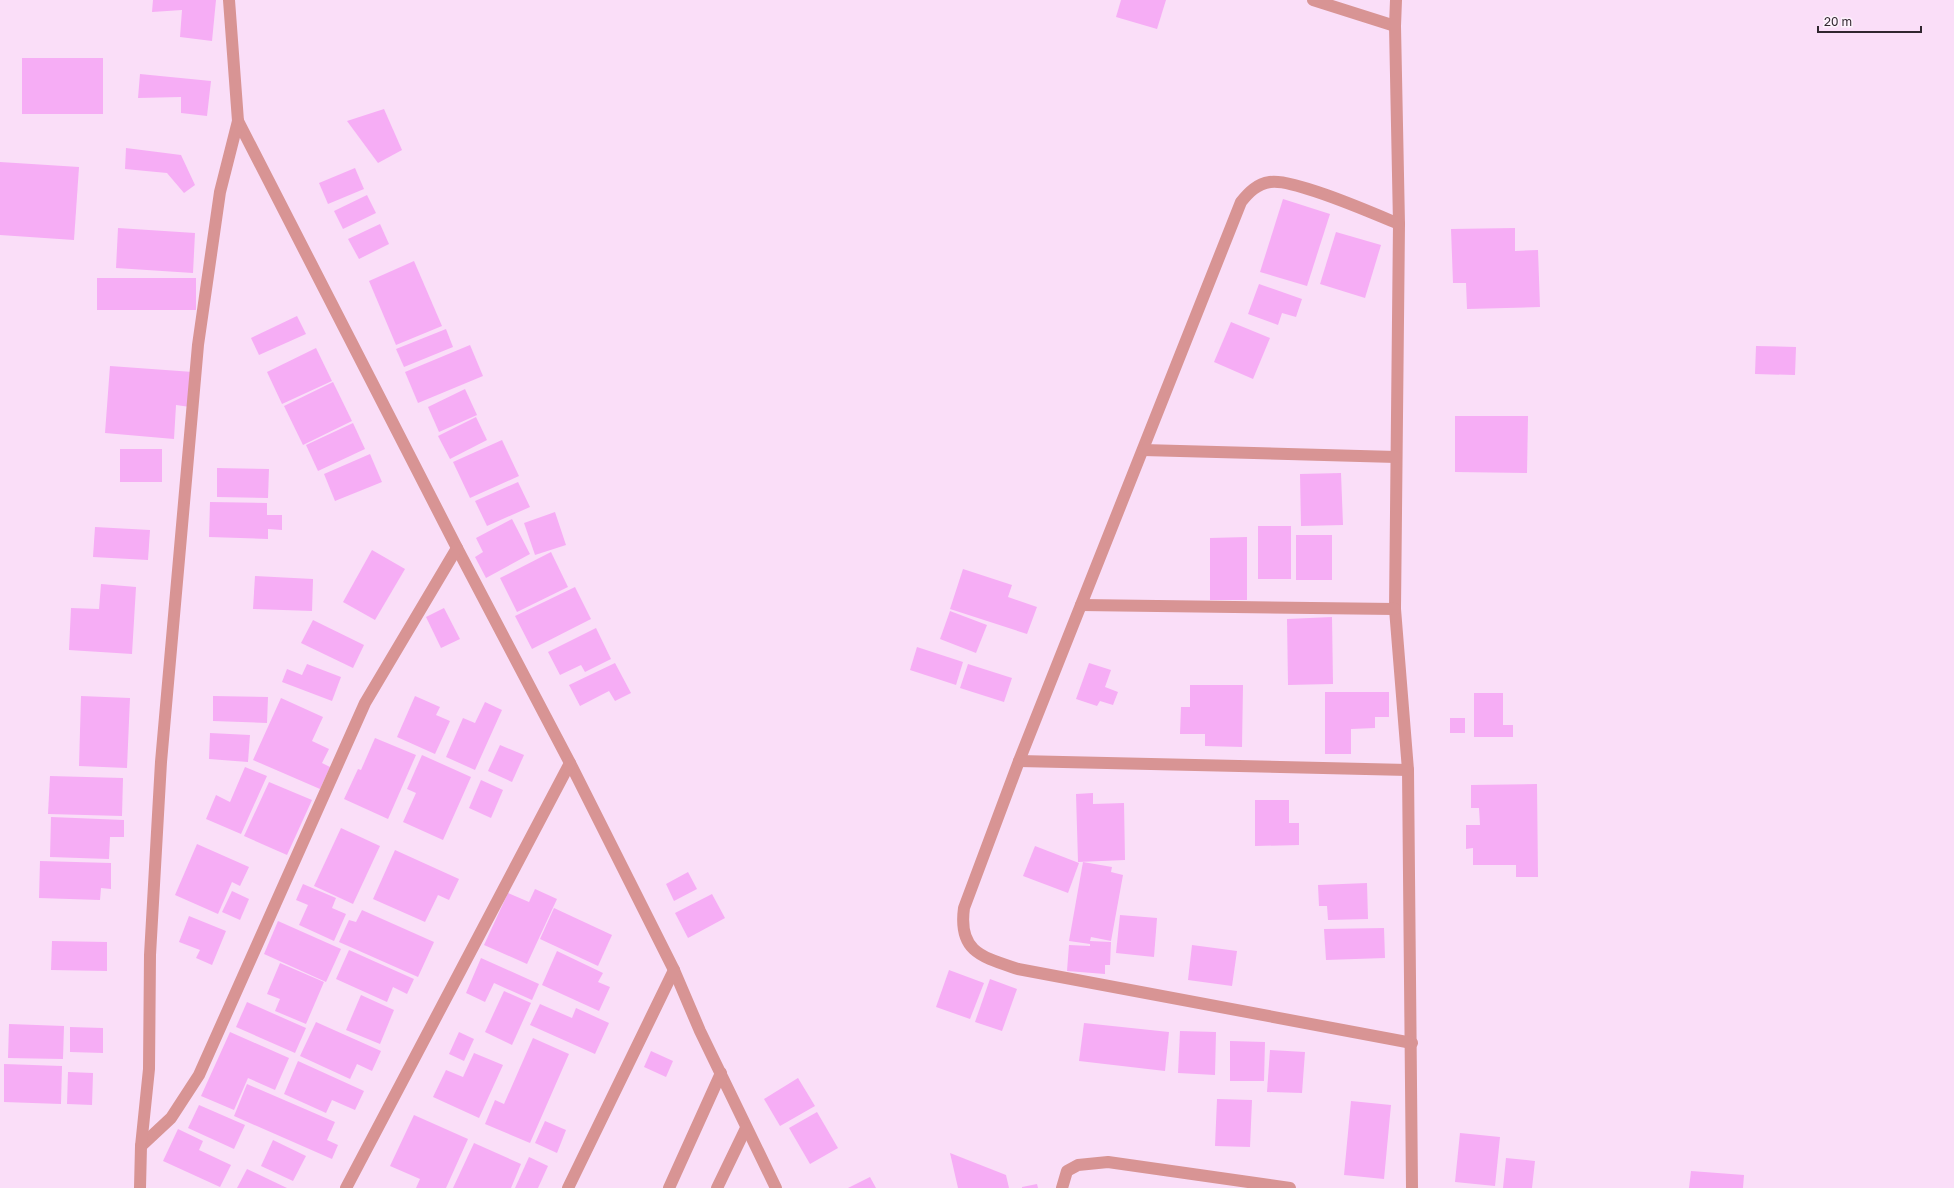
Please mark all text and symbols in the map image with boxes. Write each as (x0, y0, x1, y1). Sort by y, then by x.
scale bar (1818, 8, 1921, 34)
text: 20 m (1824, 14, 1852, 29)

